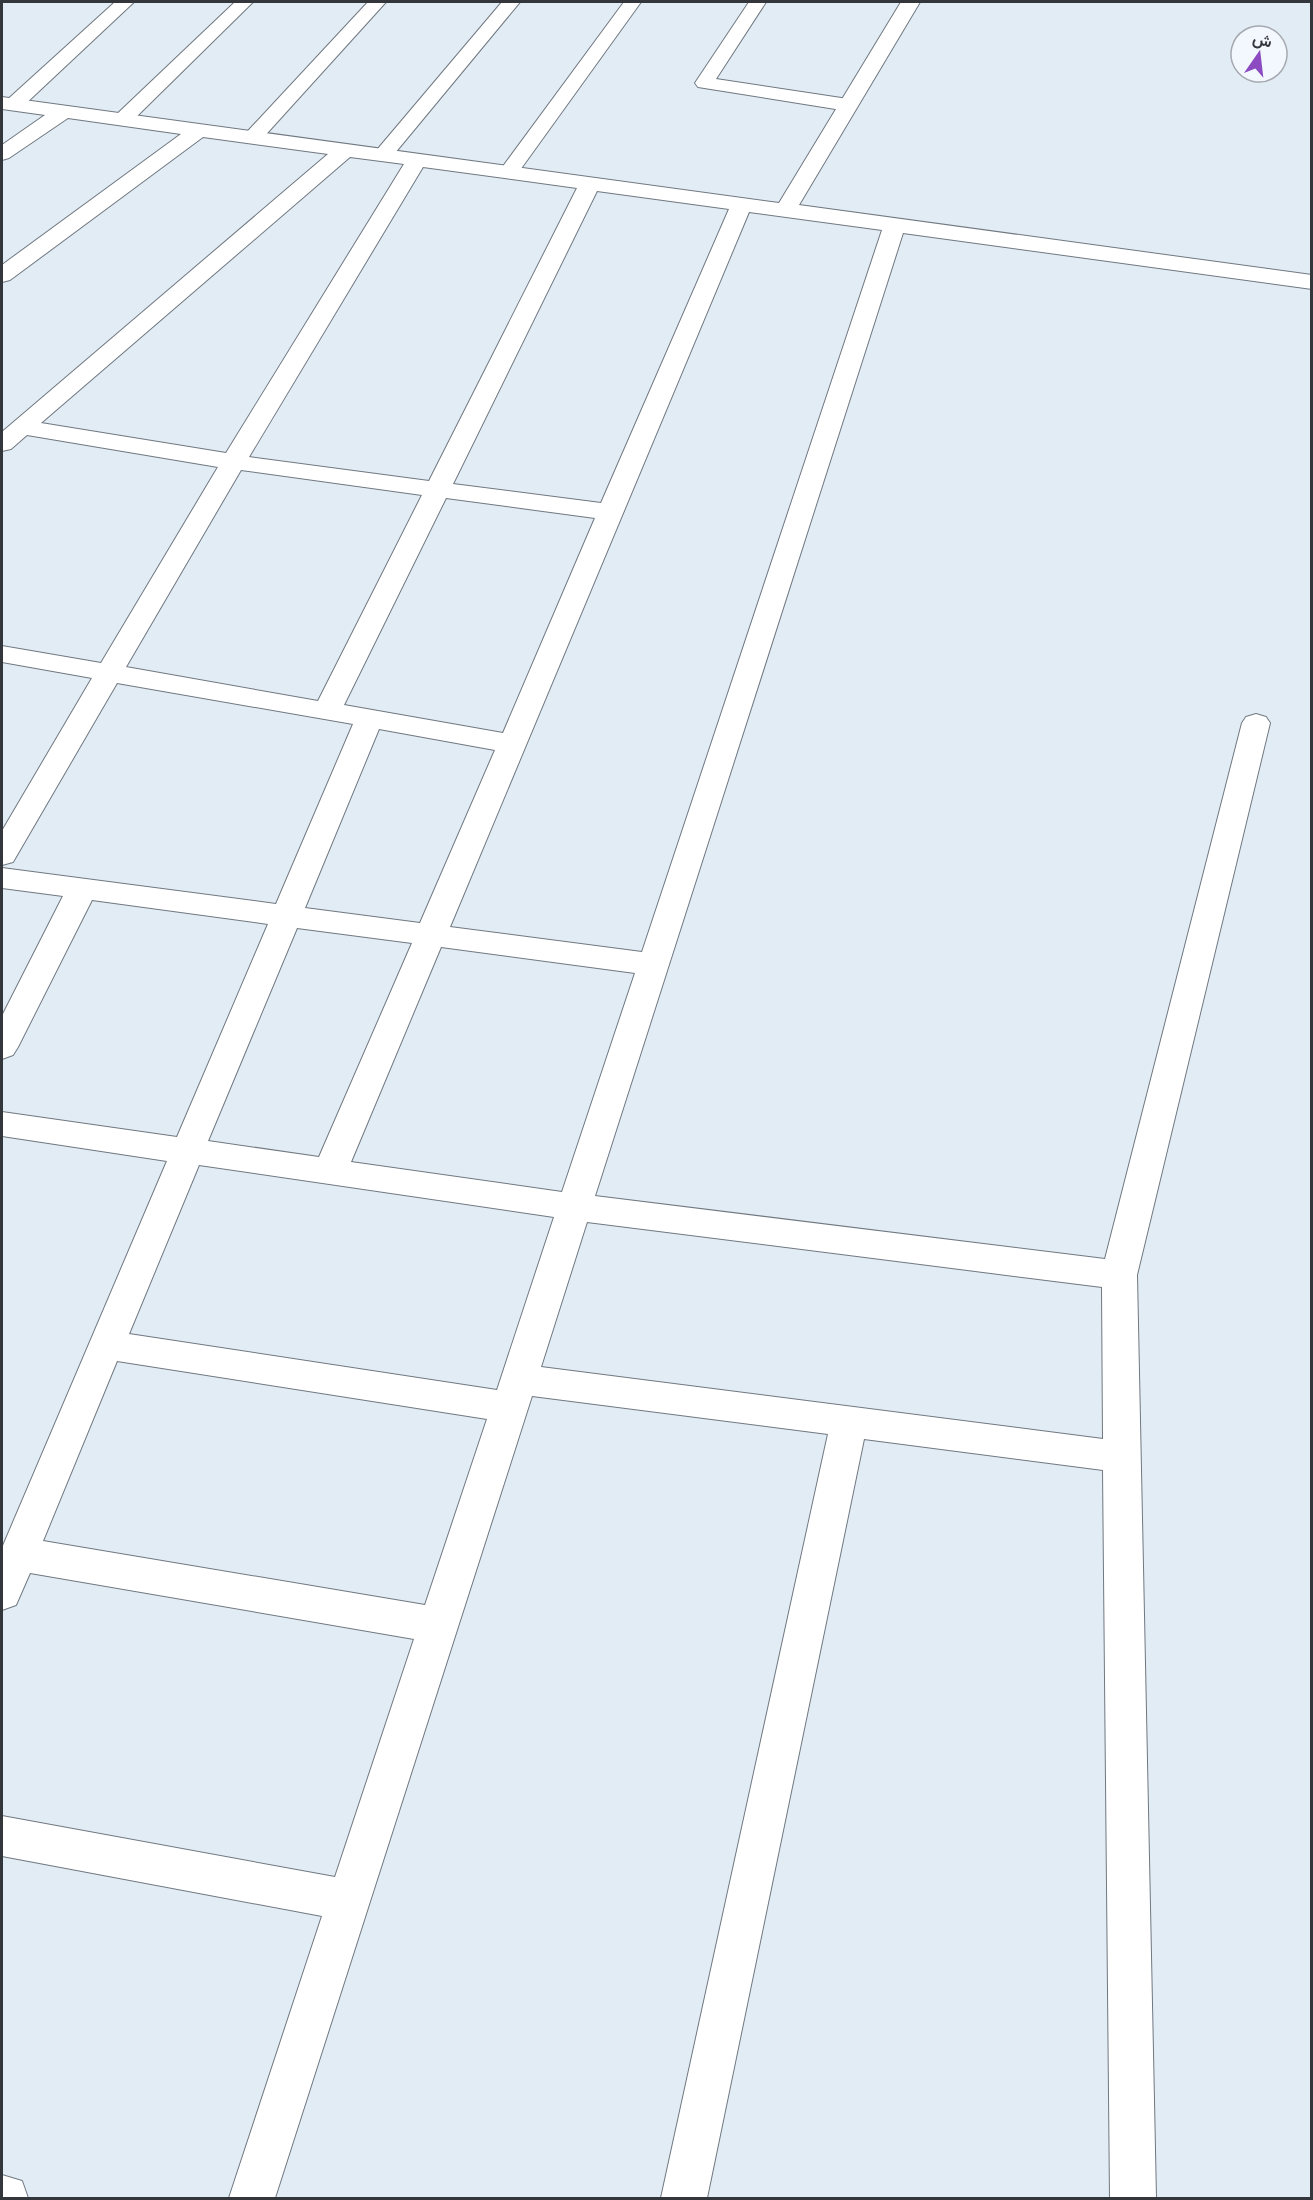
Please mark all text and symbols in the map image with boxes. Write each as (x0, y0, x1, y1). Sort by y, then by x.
north arrow (1229, 24, 1289, 84)
text: ش (1251, 27, 1274, 52)

